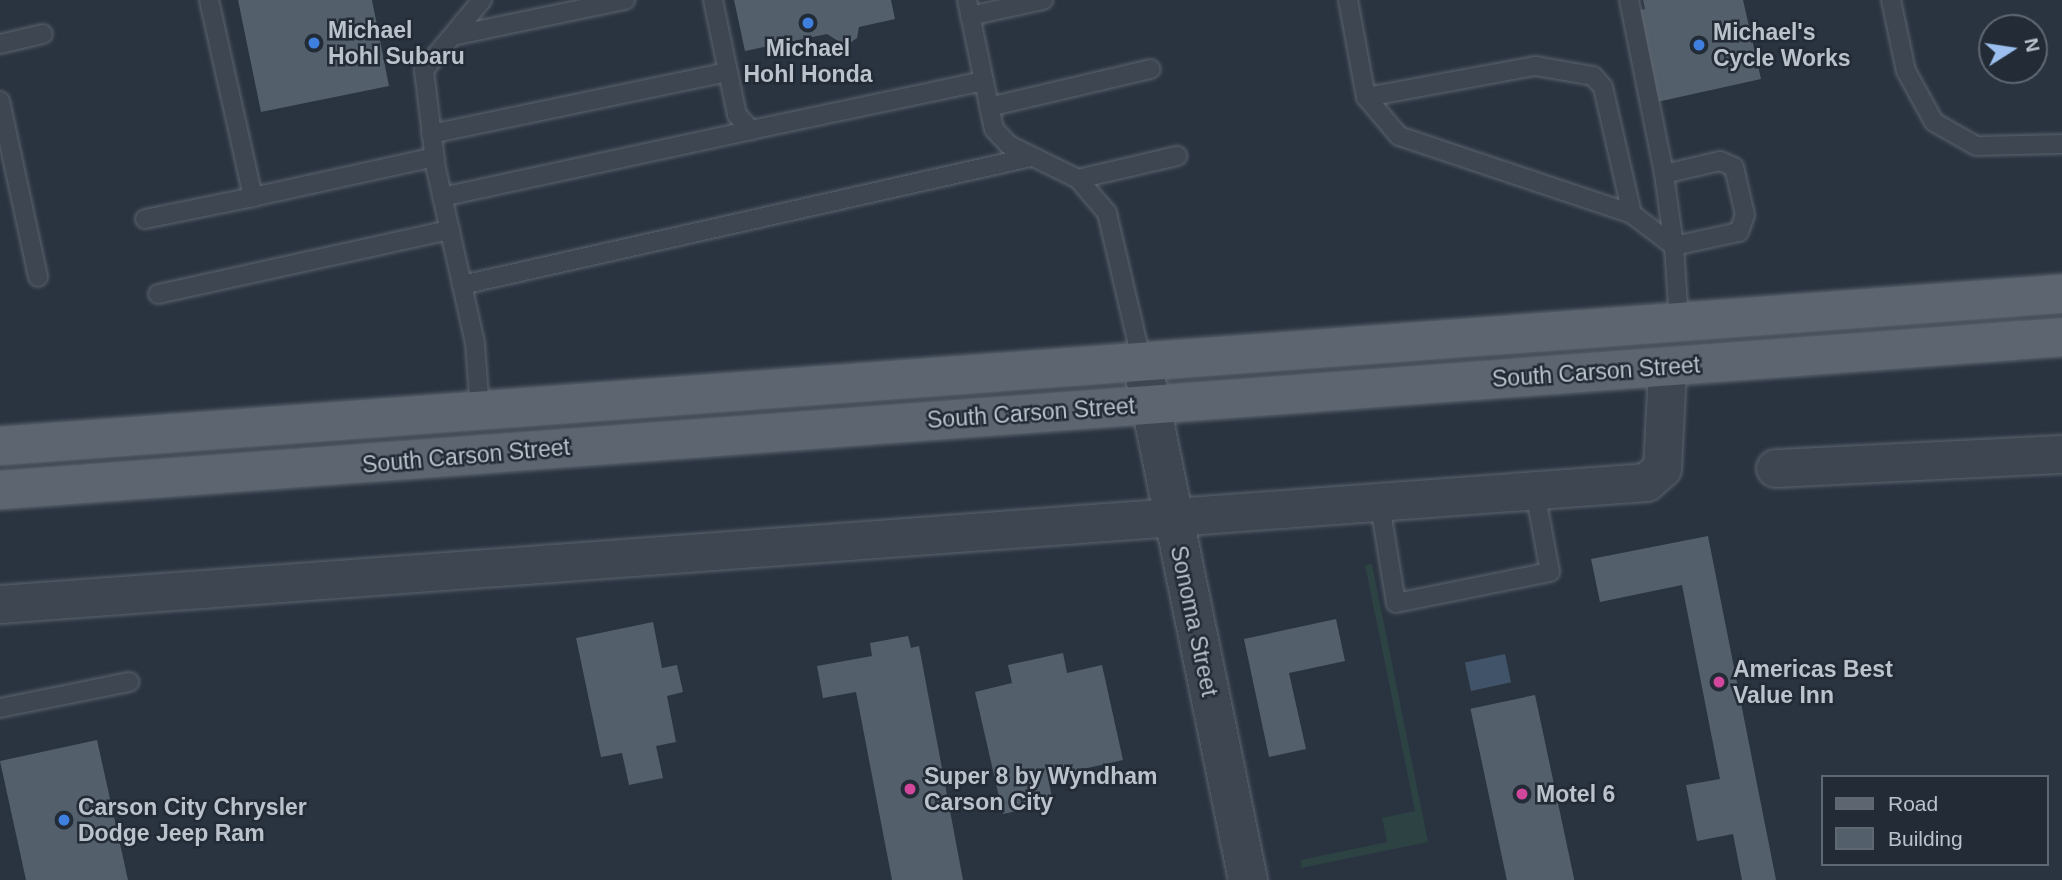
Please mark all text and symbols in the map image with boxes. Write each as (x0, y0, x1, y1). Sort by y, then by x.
north arrow (1978, 14, 2048, 84)
marker: Michael Hohl Honda (800, 15, 816, 31)
place label: Michael Hohl Subaru (328, 16, 465, 70)
place label: Michael's Cycle Works (1713, 18, 1851, 72)
place label: Michael Hohl Honda (743, 34, 873, 88)
marker: Michael Hohl Subaru (306, 35, 322, 51)
text: N (2020, 36, 2044, 54)
marker: Michael's Cycle Works (1691, 37, 1707, 53)
street label: South Carson Street (1491, 351, 1701, 393)
street label: South Carson Street (926, 392, 1136, 434)
street label: South Carson Street (361, 433, 571, 479)
street label: Sonoma Street (1165, 543, 1223, 699)
place label: Americas Best Value Inn (1733, 655, 1893, 709)
marker: Americas Best Value Inn (1711, 674, 1727, 690)
place label: Super 8 by Wyndham Carson City (924, 762, 1157, 816)
legend (1820, 775, 2048, 866)
place label: Motel 6 (1536, 780, 1615, 808)
marker: Super 8 by Wyndham Carson City (902, 781, 918, 797)
marker: Motel 6 (1514, 786, 1530, 802)
text: Road (1888, 792, 1938, 815)
place label: Carson City Chrysler Dodge Jeep Ram (78, 793, 307, 847)
marker: Carson City Chrysler Dodge Jeep Ram (56, 812, 72, 828)
text: Building (1888, 827, 1963, 850)

